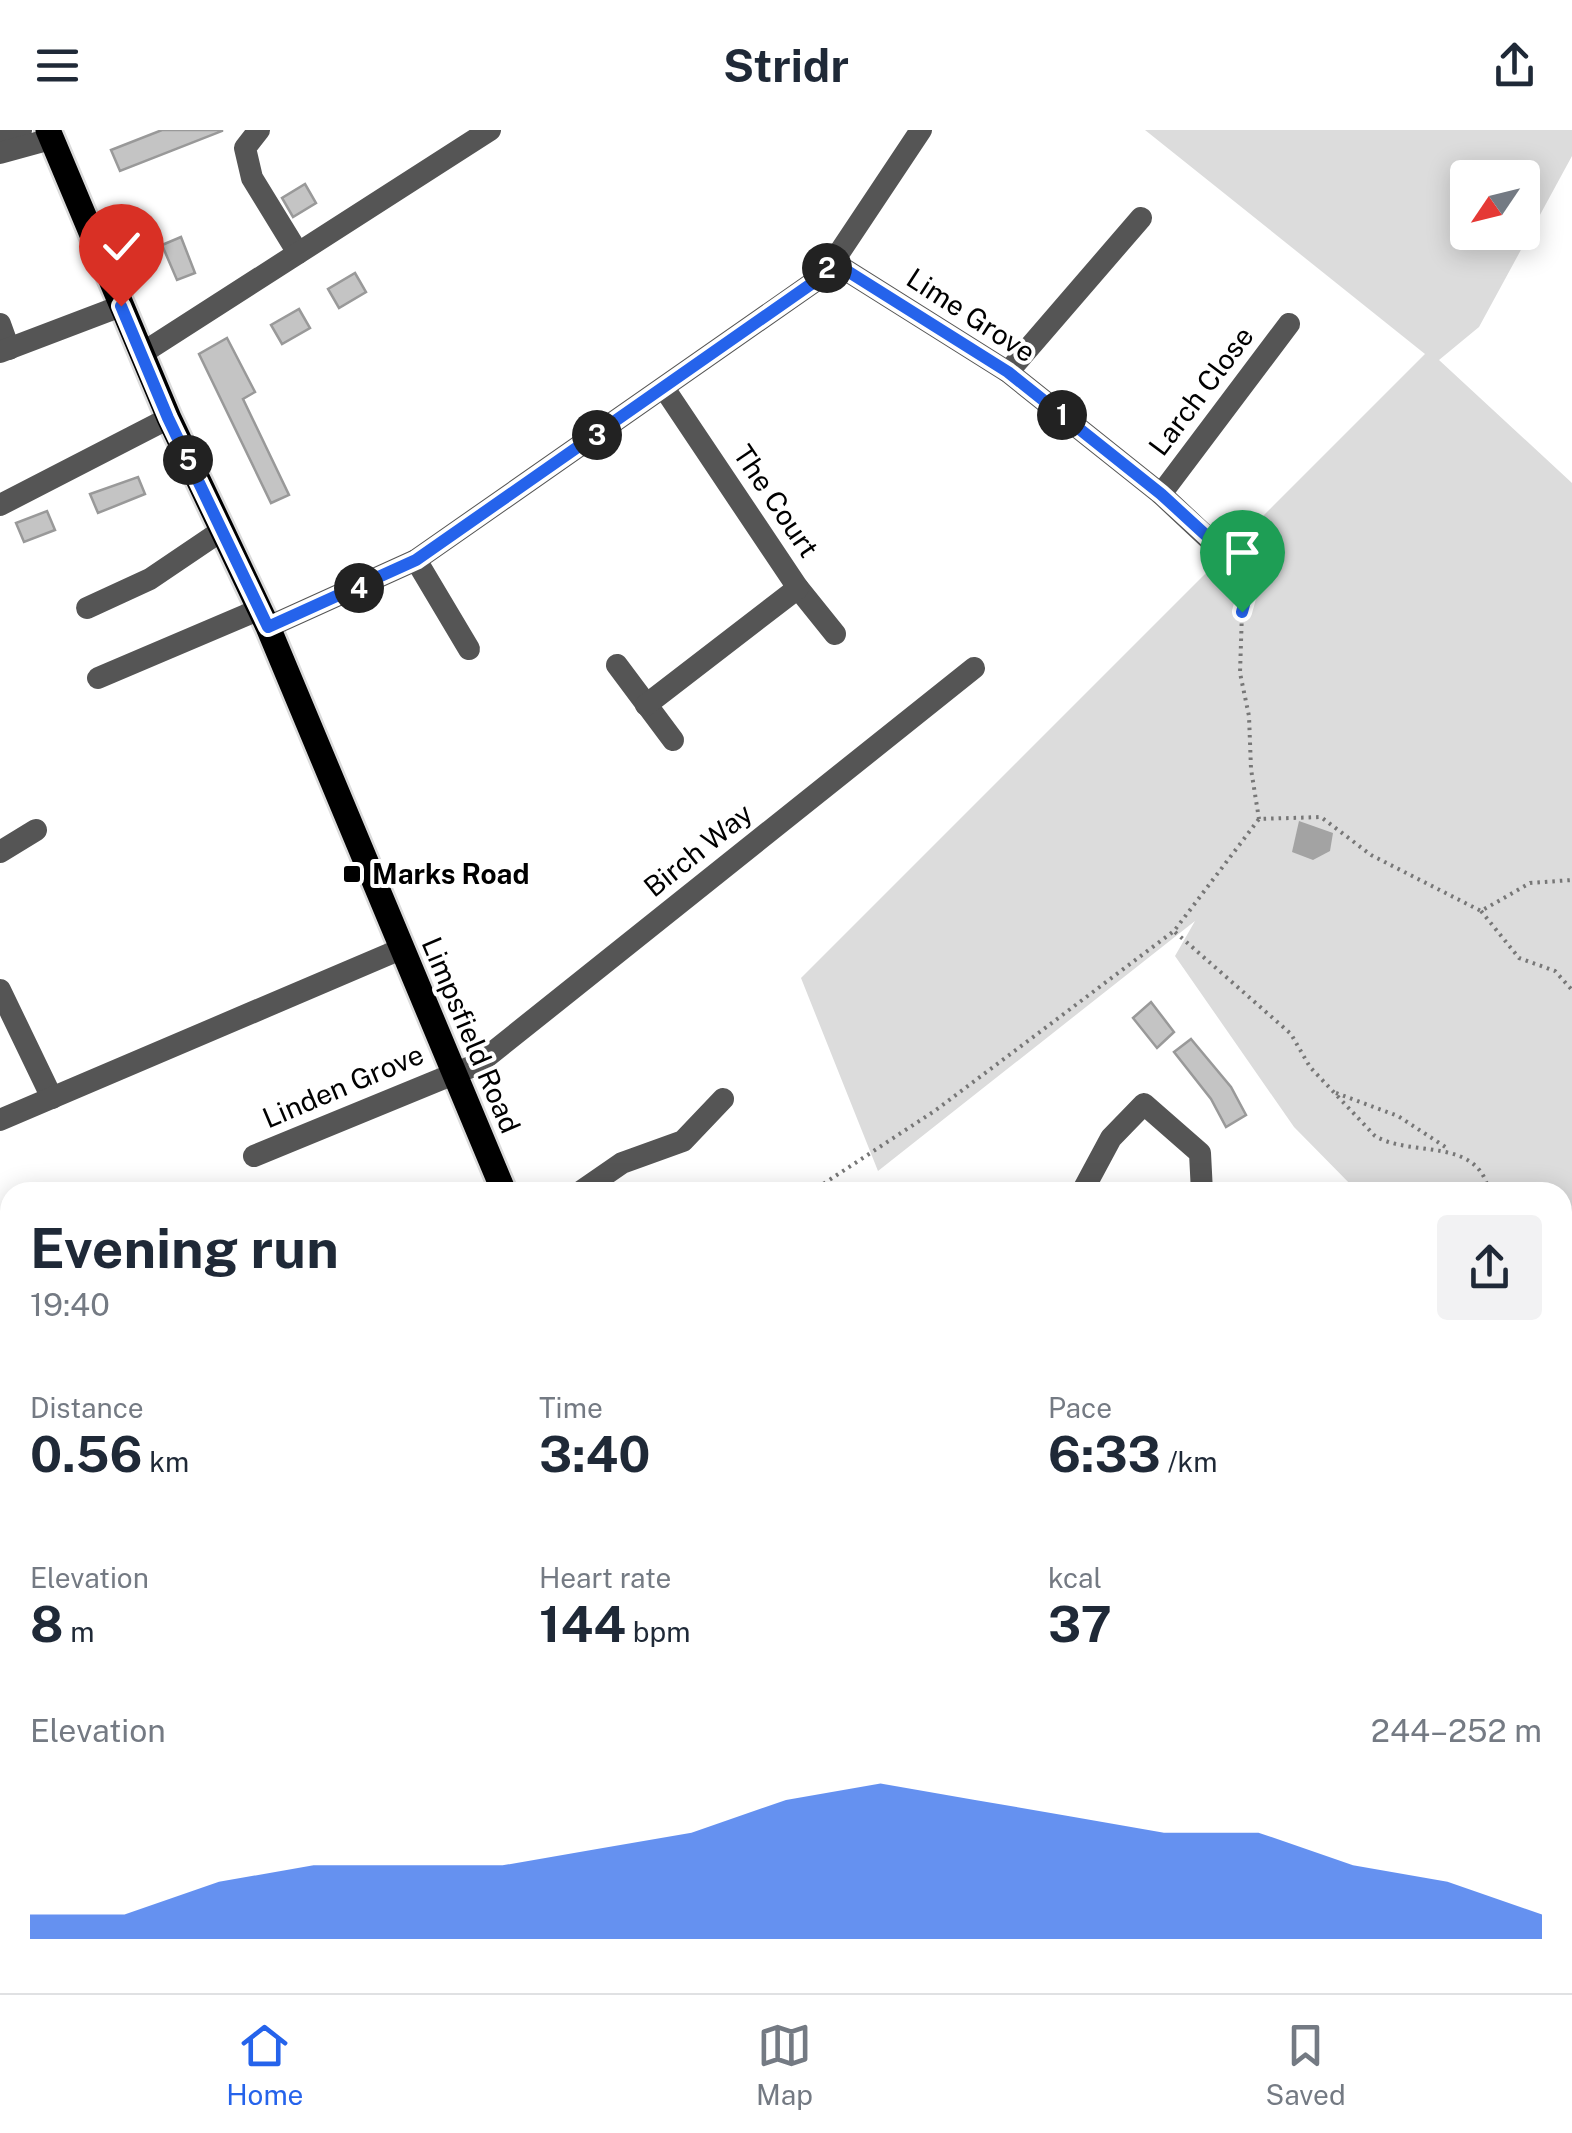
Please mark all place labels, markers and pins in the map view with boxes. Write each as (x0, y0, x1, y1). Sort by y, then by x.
pin (79, 204, 164, 307)
pin: 2 (802, 243, 852, 293)
pin: 1 (1037, 390, 1087, 440)
pin: 3 (572, 410, 622, 460)
pin: 5 (163, 435, 213, 485)
pin (1200, 510, 1285, 613)
pin: 4 (334, 563, 384, 613)
place label: Marks Road (372, 857, 530, 890)
marker: Marks Road (341, 863, 363, 885)

